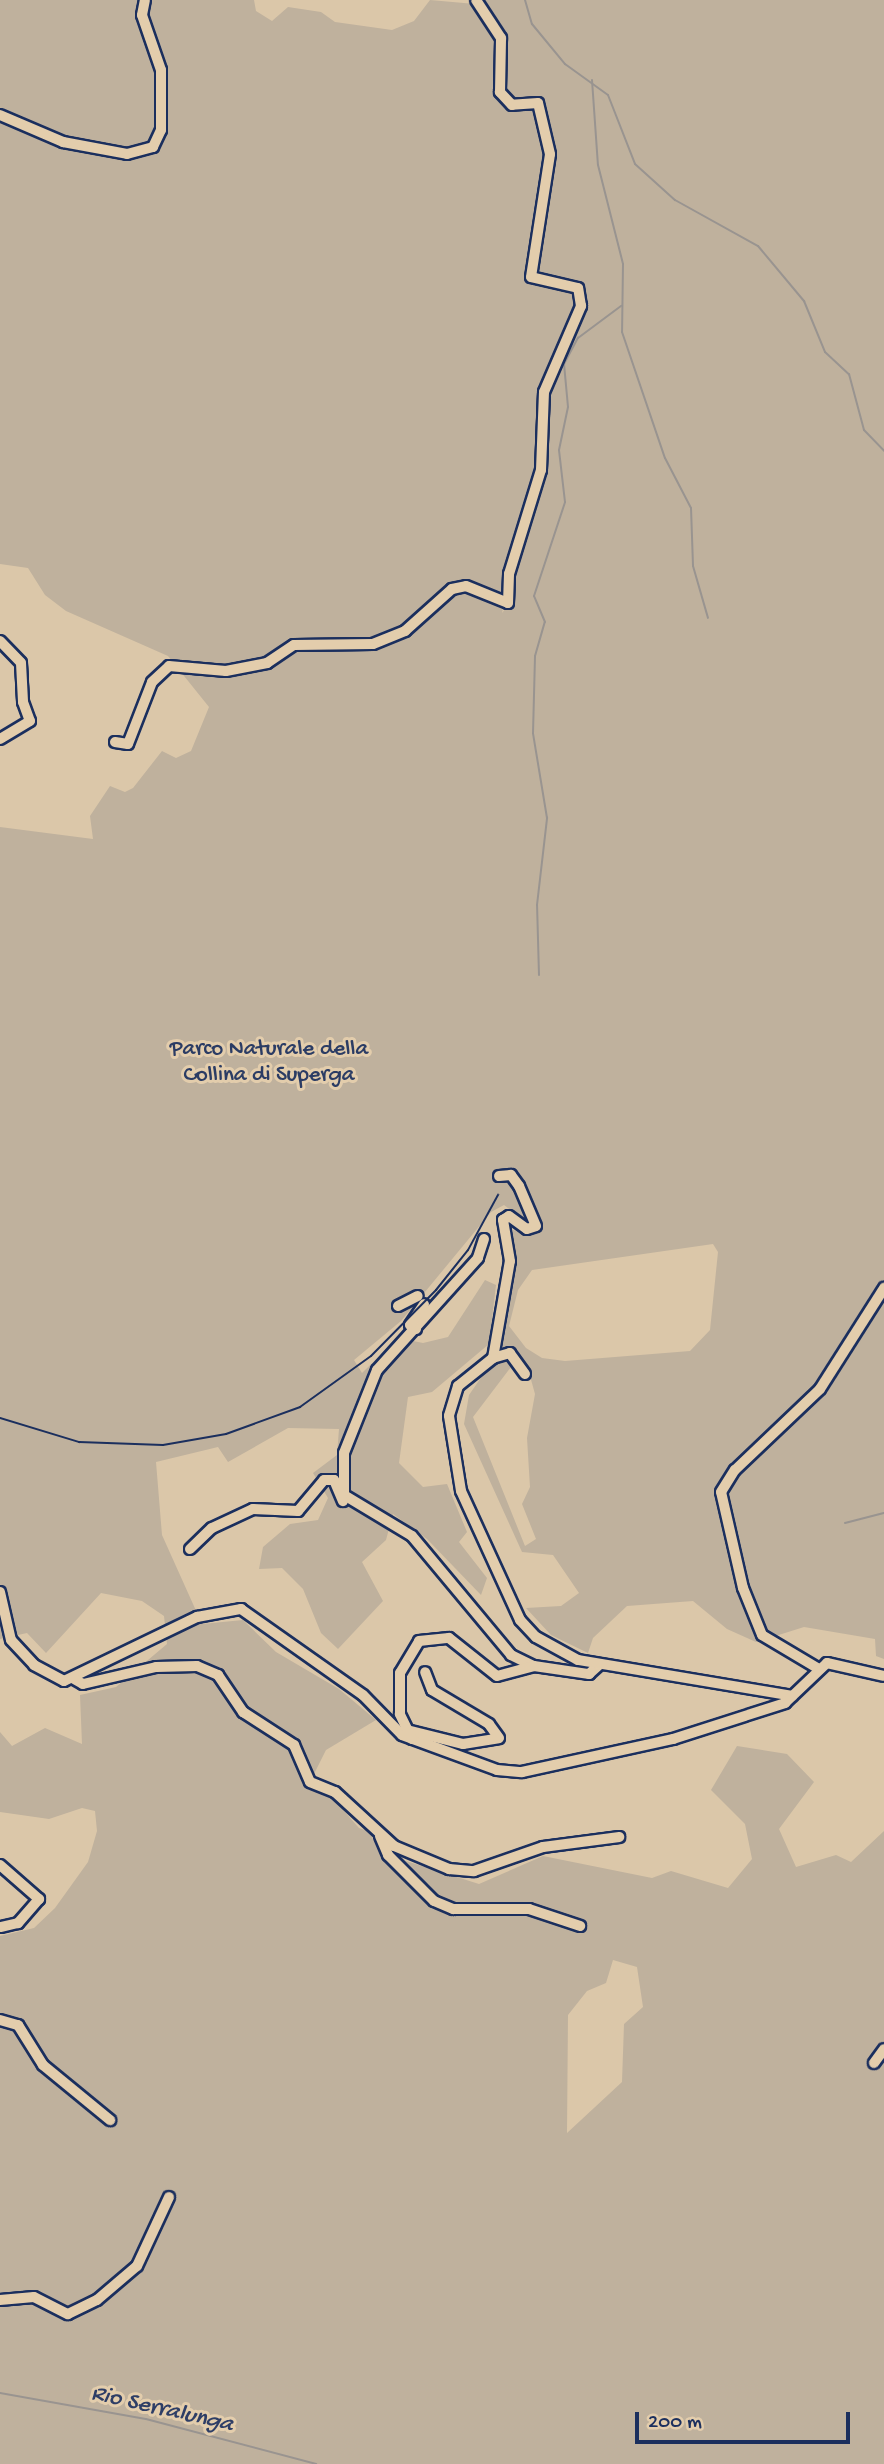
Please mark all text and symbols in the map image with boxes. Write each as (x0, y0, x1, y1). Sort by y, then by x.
park label: Parco Naturale della Collina di Superga (170, 1036, 368, 1090)
water label: Rio Serralunga (88, 2380, 236, 2440)
scale bar (639, 2398, 854, 2442)
text: 200 m (648, 2411, 702, 2436)

